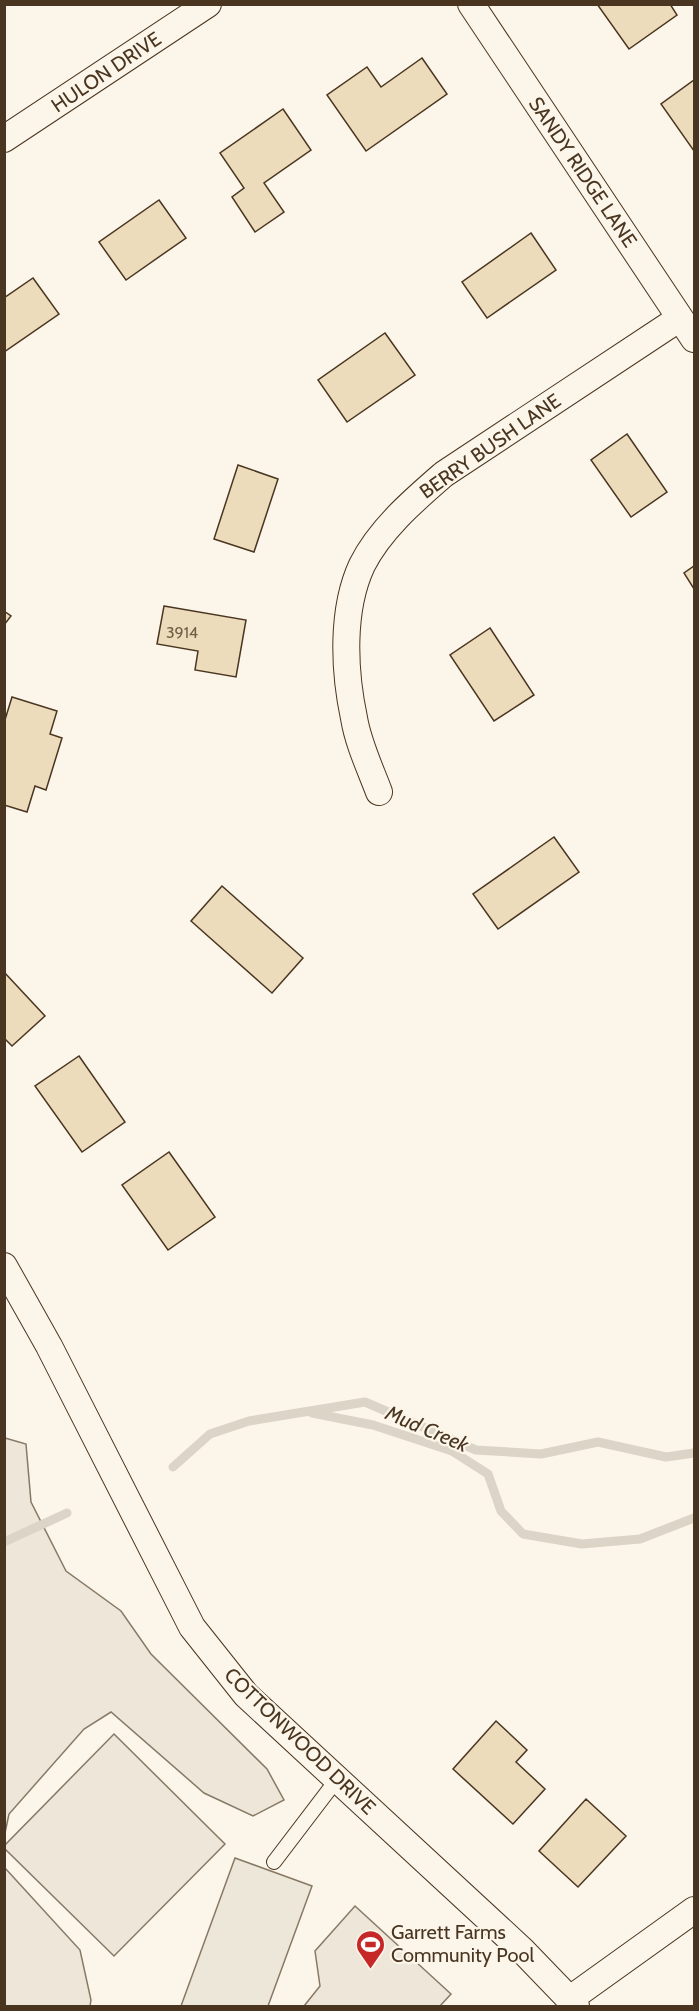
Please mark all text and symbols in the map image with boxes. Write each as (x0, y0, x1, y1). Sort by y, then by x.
street label: HULON DRIVE (47, 27, 165, 117)
street label: SANDY RIDGE LANE (524, 92, 642, 252)
street label: BERRY BUSH LANE (415, 388, 565, 504)
house number: 3914 (166, 623, 198, 642)
water label: Mud Creek (381, 1400, 473, 1458)
street label: COTTONWOOD DRIVE (219, 1663, 381, 1819)
place label: Garrett Farms Community Pool (391, 1920, 535, 1967)
sports icon: Garrett Farms Community Pool (354, 1928, 386, 1970)

